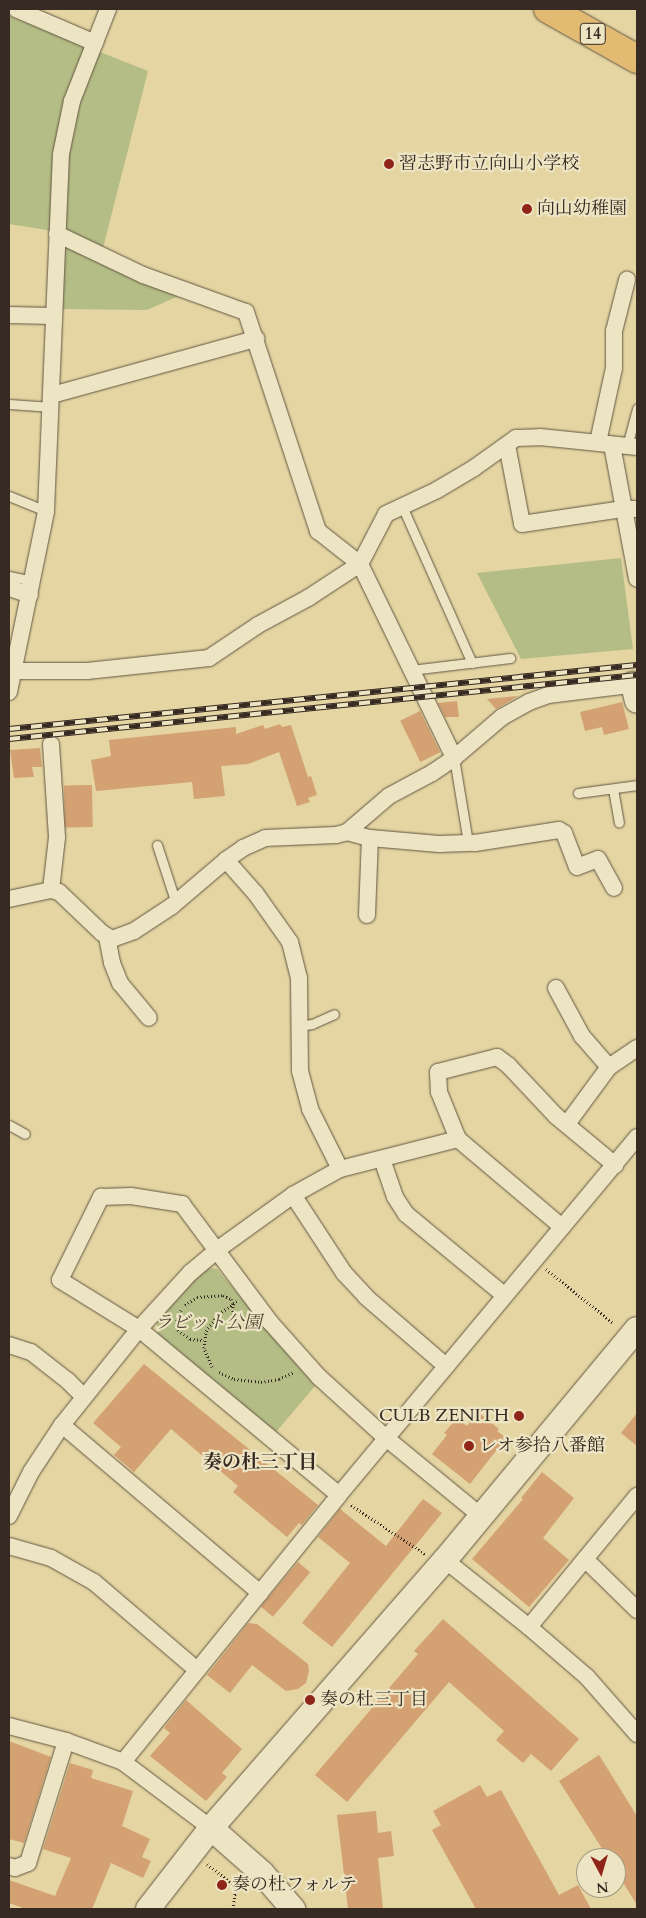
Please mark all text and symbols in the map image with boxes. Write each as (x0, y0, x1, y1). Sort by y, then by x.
road number: 14 (579, 20, 607, 48)
place label: 習志野市立向山小学校 (399, 153, 579, 175)
marker: 習志野市立向山小学校 (383, 158, 395, 170)
place label: 向山幼稚園 (537, 198, 627, 220)
marker: 向山幼稚園 (521, 203, 533, 215)
park label: ラビット公園 (154, 1312, 262, 1334)
place label: CULB ZENITH (379, 1405, 509, 1427)
marker: CULB ZENITH (513, 1410, 525, 1422)
place label: レオ参拾八番館 (479, 1435, 605, 1457)
marker: レオ参拾八番館 (463, 1440, 475, 1452)
district label: 奏の杜三丁目 (203, 1452, 317, 1474)
place label: 奏の杜三丁目 (320, 1689, 428, 1711)
marker: 奏の杜三丁目 (304, 1694, 316, 1706)
north arrow (576, 1848, 626, 1898)
place label: 奏の杜フォルテ (232, 1874, 358, 1896)
text: N (595, 1877, 610, 1898)
marker: 奏の杜フォルテ (216, 1879, 228, 1891)

